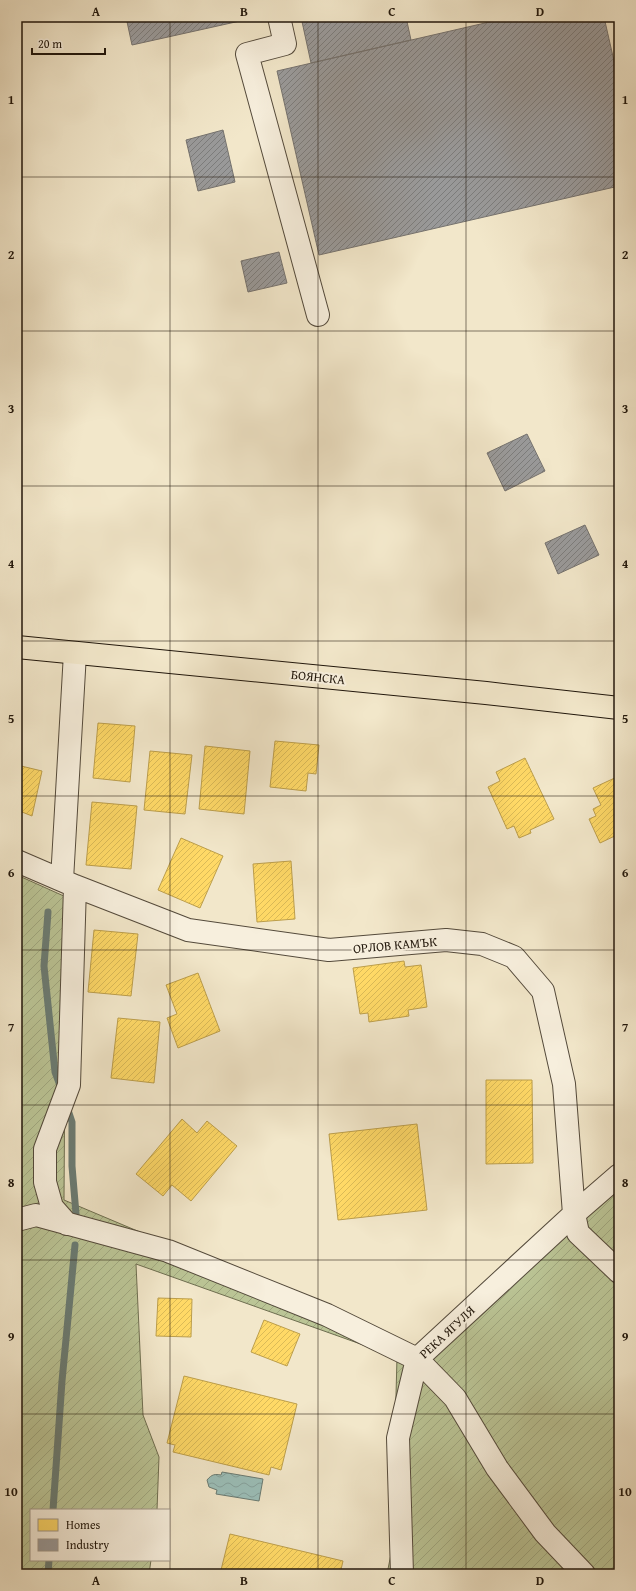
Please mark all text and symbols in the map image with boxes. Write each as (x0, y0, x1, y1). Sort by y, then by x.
text: A (92, 2, 101, 21)
text: B (240, 2, 248, 21)
text: C (388, 2, 396, 21)
text: D (536, 2, 544, 21)
scale bar (32, 30, 105, 56)
text: 20 m (38, 35, 62, 52)
text: 1 (8, 90, 14, 109)
text: 1 (622, 90, 628, 109)
text: 2 (8, 245, 15, 264)
text: 2 (622, 245, 629, 264)
text: 3 (8, 399, 14, 418)
text: 3 (622, 399, 628, 418)
text: 4 (8, 554, 15, 573)
text: 4 (622, 554, 629, 573)
street label: БОЯНСКА (290, 665, 346, 689)
text: 5 (8, 709, 15, 728)
text: 5 (622, 709, 629, 728)
text: 6 (8, 863, 15, 882)
text: 6 (622, 863, 629, 882)
street label: ОРЛОВ КАМЪК (352, 932, 438, 958)
text: 7 (8, 1018, 15, 1037)
text: 7 (622, 1018, 629, 1037)
text: 8 (8, 1173, 15, 1192)
text: 8 (622, 1173, 629, 1192)
street label: РЕКА ЯГУЛЯ (415, 1301, 479, 1363)
text: 9 (8, 1327, 15, 1346)
text: 9 (622, 1327, 629, 1346)
text: 10 (4, 1482, 18, 1501)
text: 10 (618, 1482, 632, 1501)
legend (30, 1509, 170, 1561)
text: Homes (66, 1516, 101, 1533)
text: Industry (66, 1536, 109, 1553)
text: A (92, 1571, 101, 1590)
text: B (240, 1571, 248, 1590)
text: C (388, 1571, 396, 1590)
text: D (536, 1571, 544, 1590)

